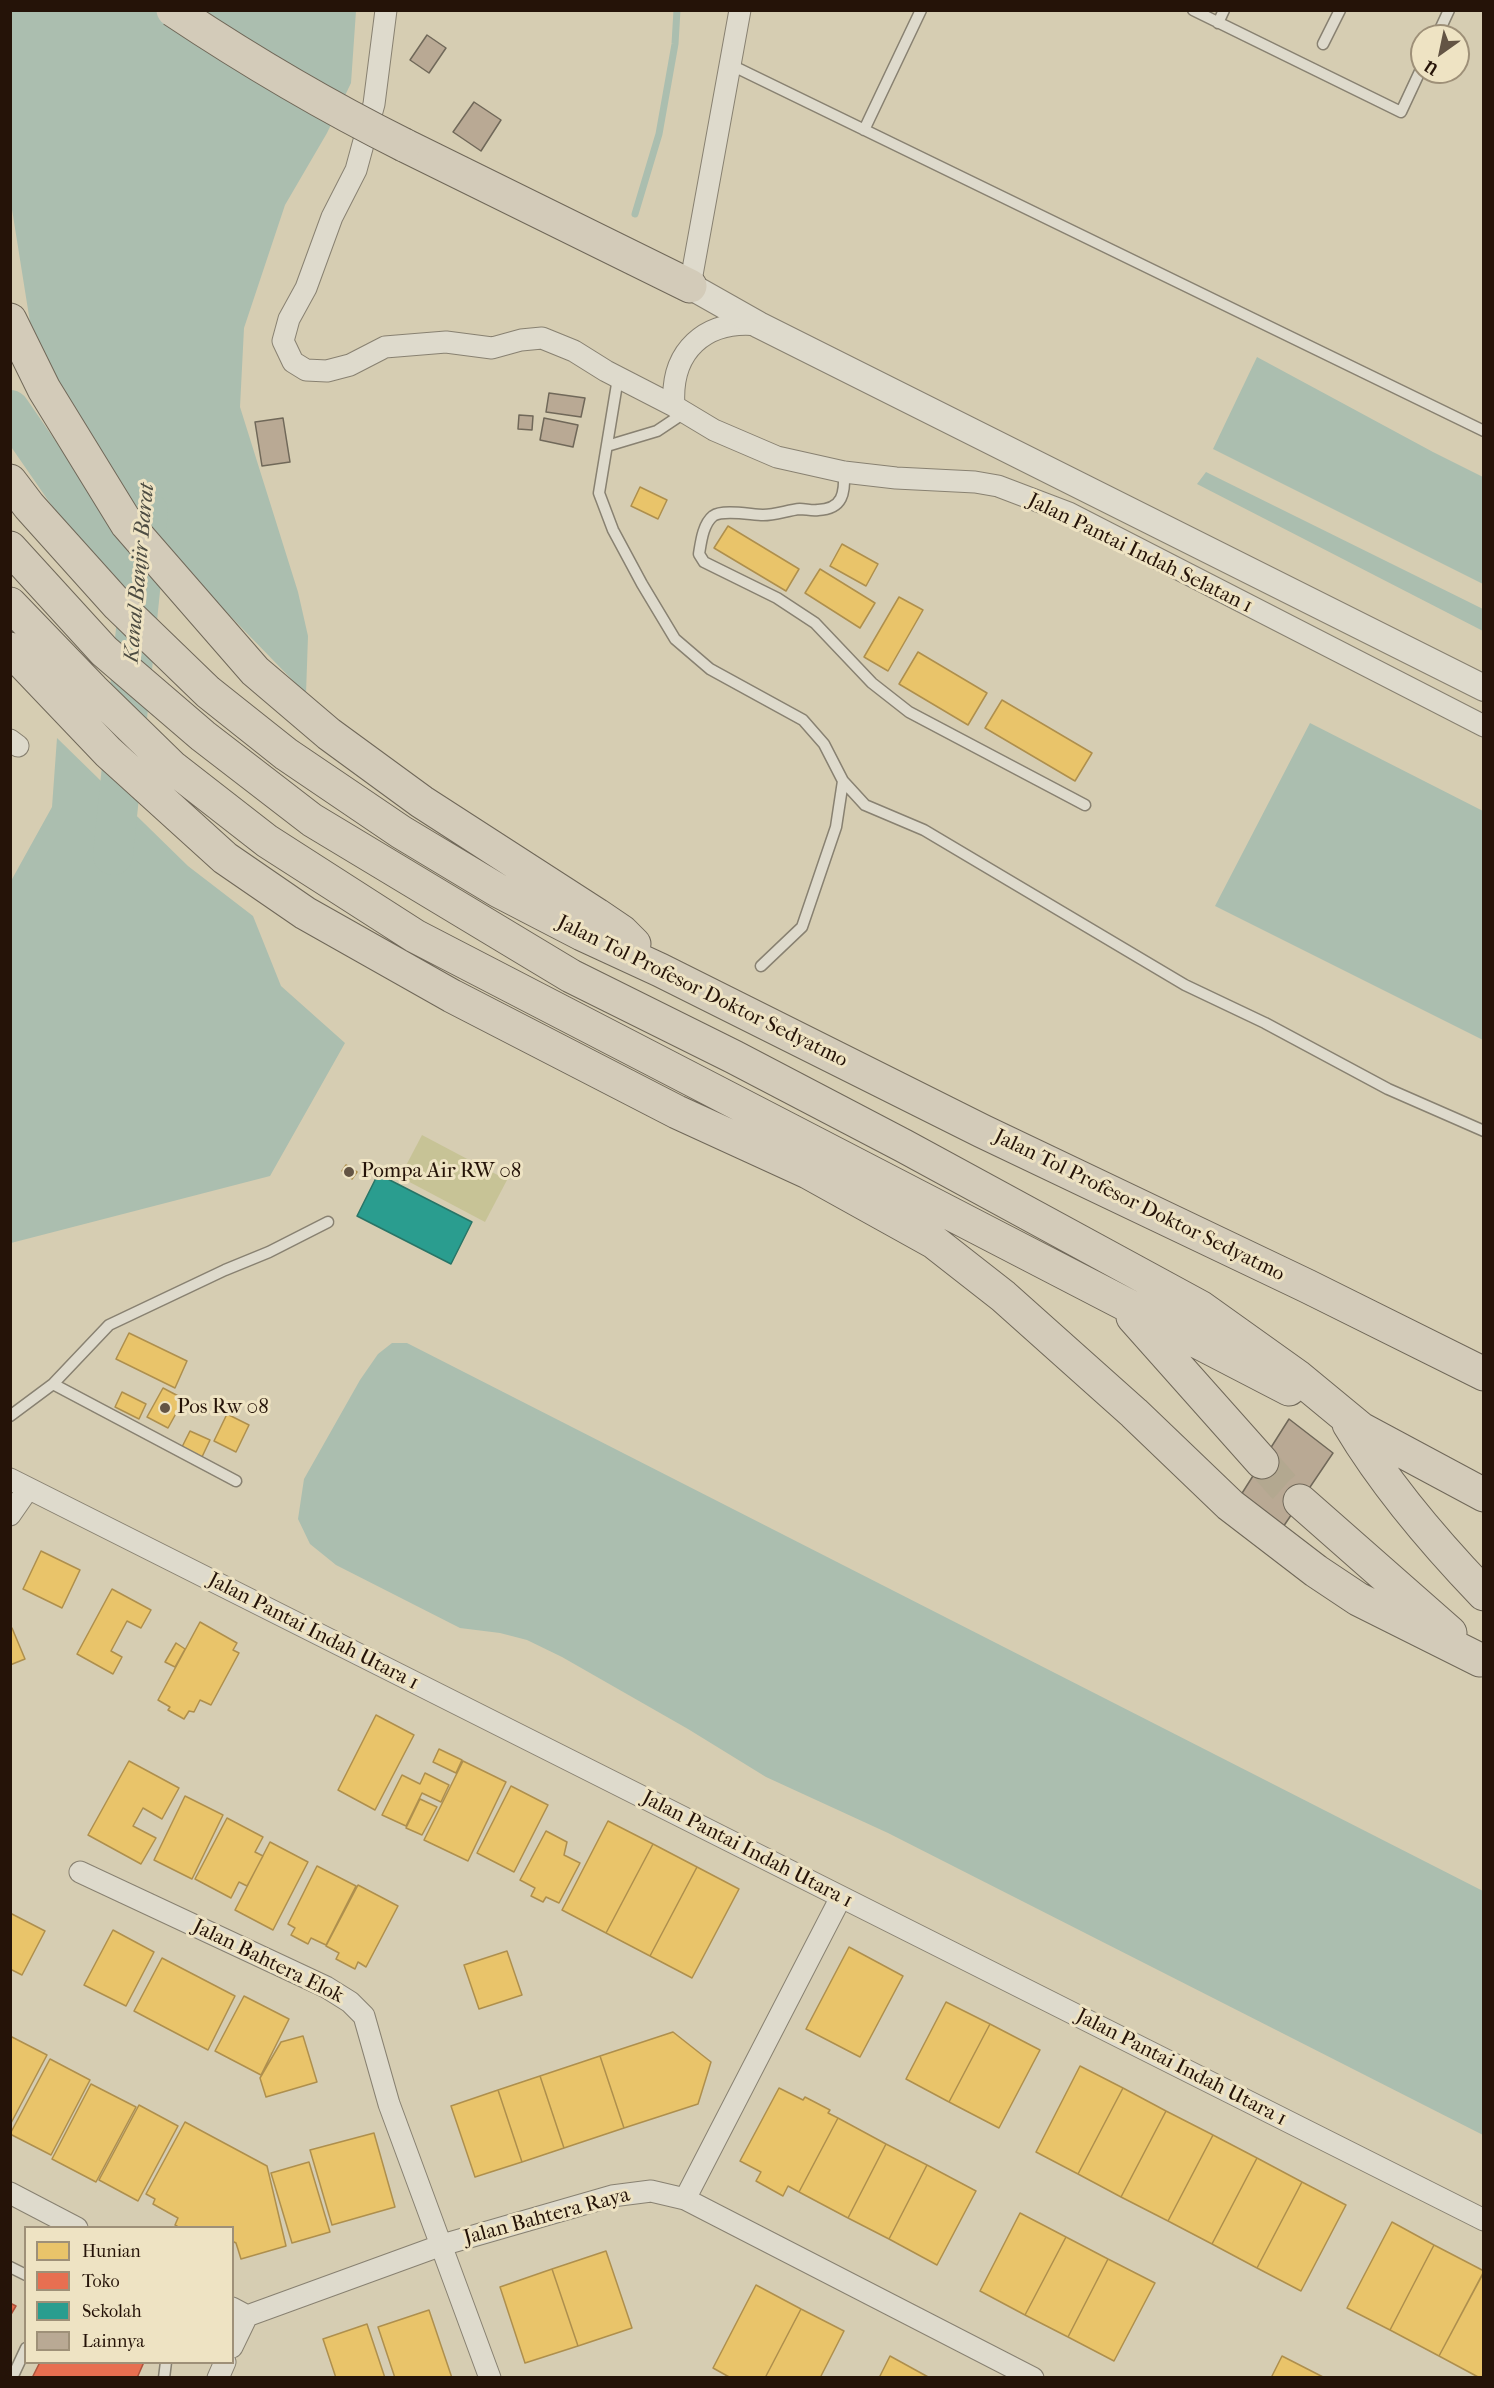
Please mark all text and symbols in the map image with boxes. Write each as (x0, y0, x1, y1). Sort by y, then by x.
north arrow (1410, 24, 1470, 84)
text: U (1421, 56, 1441, 79)
water label: Kanal Banjir Barat (119, 482, 161, 664)
street label: Jalan Pantai Indah Selatan 1 (1023, 488, 1257, 620)
street label: Jalan Tol Profesor Doktor Sedyatmo (553, 910, 851, 1074)
street label: Jalan Tol Profesor Doktor Sedyatmo (990, 1124, 1288, 1288)
place label: Pompa Air RW 08 (361, 1159, 521, 1185)
marker: Pompa Air RW 08 (342, 1165, 356, 1179)
place label: Pos Rw 08 (177, 1395, 269, 1421)
marker: Pos Rw 08 (158, 1401, 172, 1415)
street label: Jalan Pantai Indah Utara 1 (203, 1568, 423, 1696)
street label: Jalan Pantai Indah Utara 1 (637, 1786, 857, 1914)
street label: Jalan Bahtera Elok (188, 1914, 348, 2010)
street label: Jalan Pantai Indah Utara 1 (1071, 2004, 1291, 2132)
street label: Jalan Bahtera Raya (461, 2183, 633, 2251)
legend (24, 2226, 234, 2364)
text: Hunian (82, 2241, 141, 2262)
text: Toko (82, 2271, 120, 2292)
text: Sekolah (82, 2301, 142, 2322)
text: Lainnya (82, 2331, 145, 2352)

